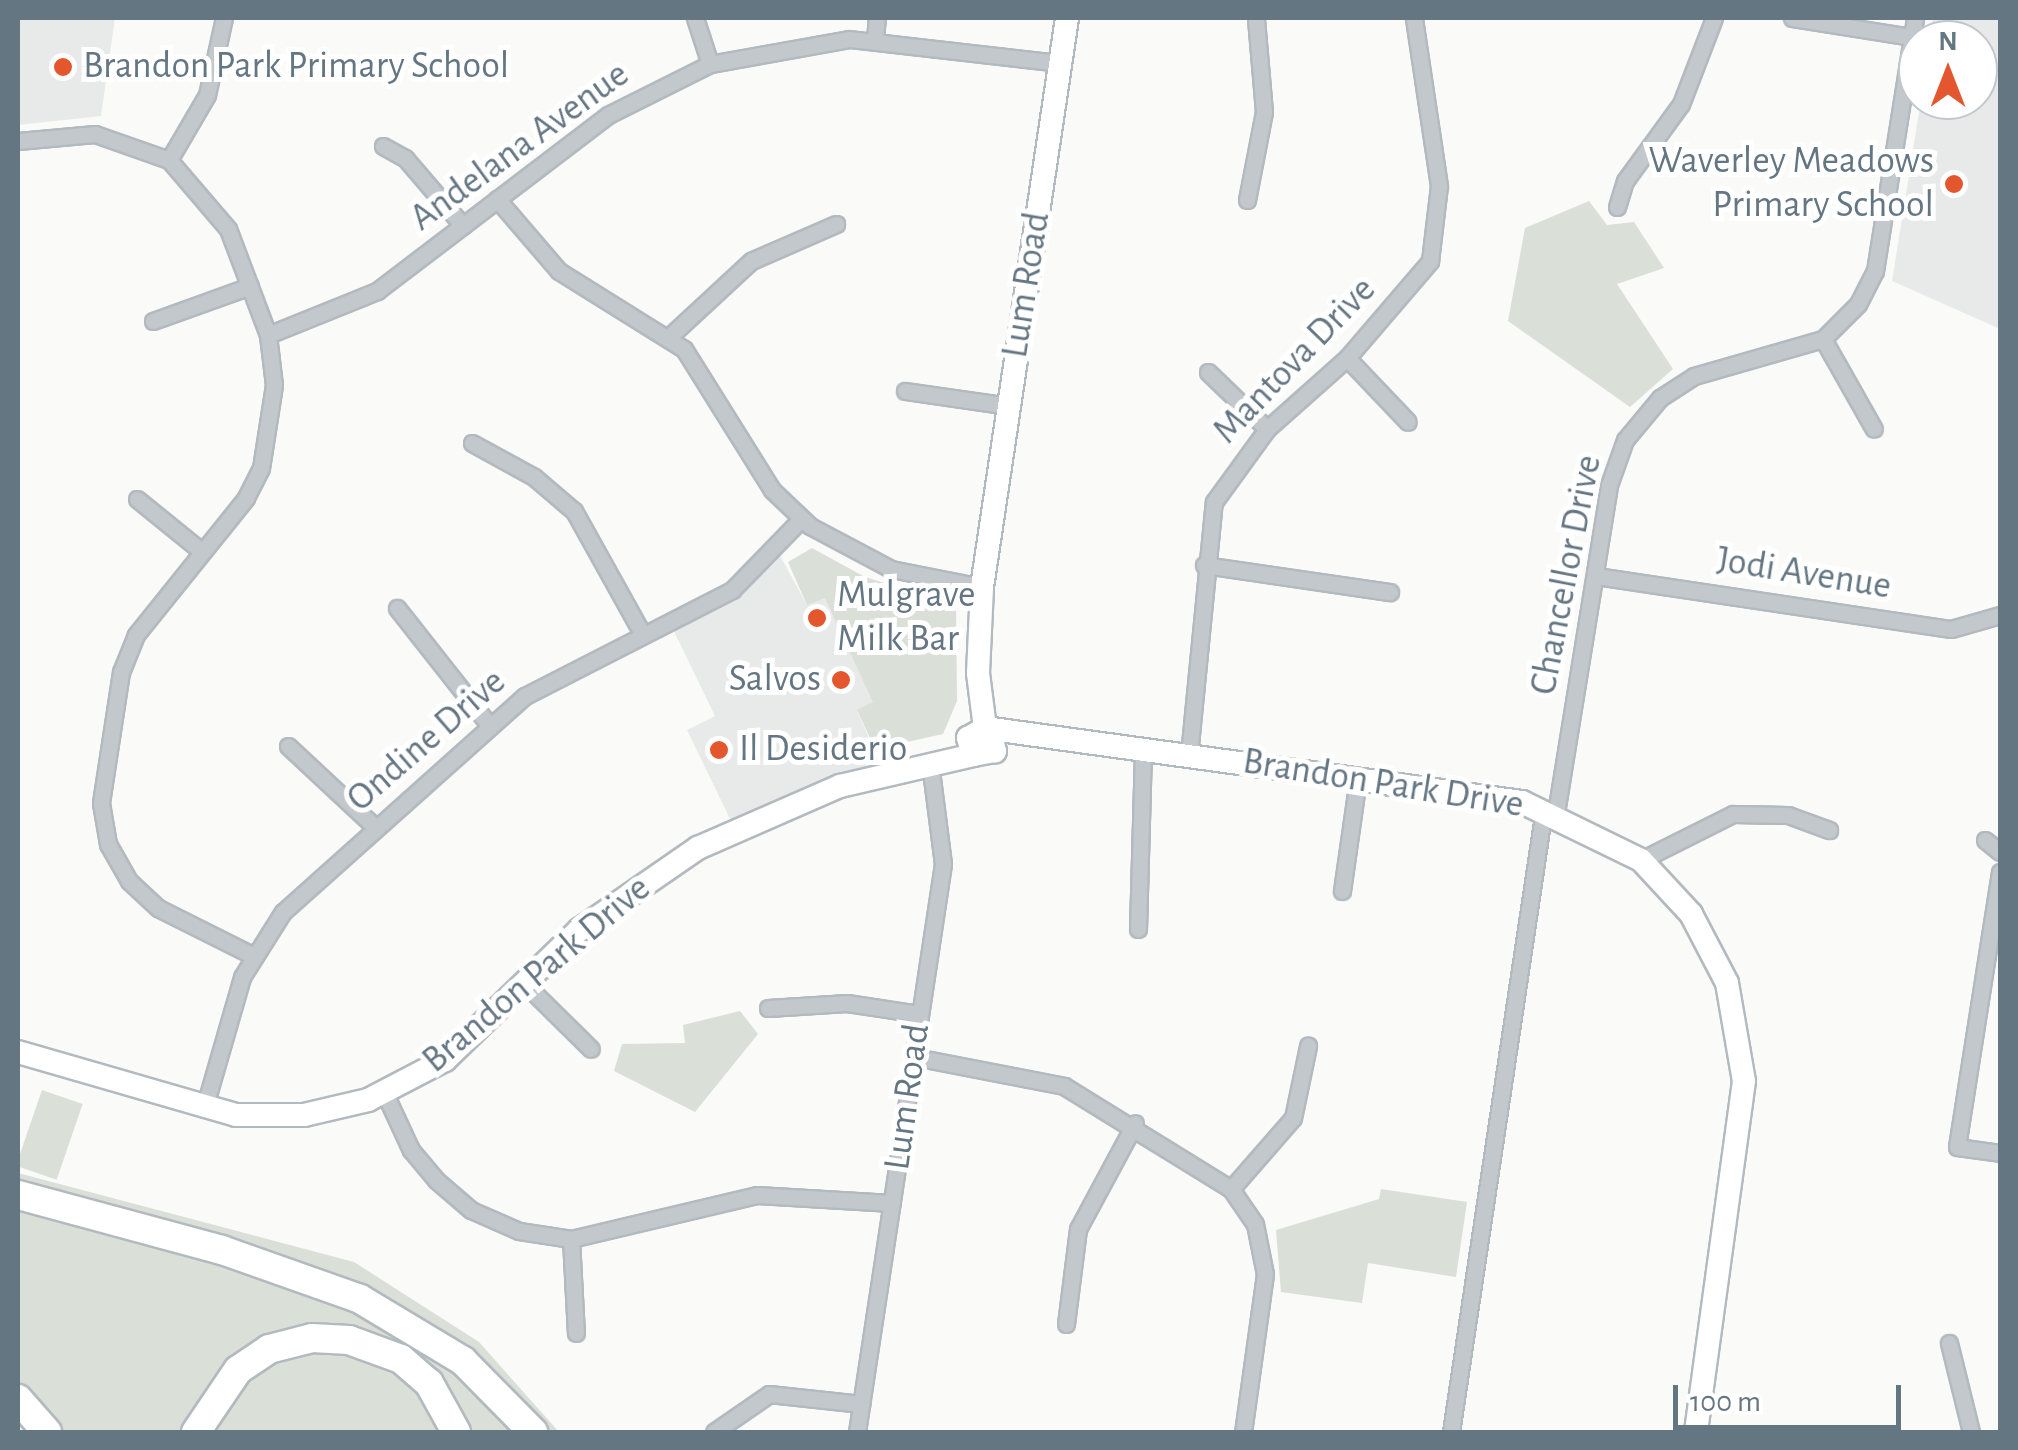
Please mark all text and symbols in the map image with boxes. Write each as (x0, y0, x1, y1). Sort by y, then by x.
north arrow (1898, 20, 1998, 120)
text: N (1938, 28, 1958, 56)
place label: Brandon Park Primary School (83, 44, 509, 90)
street label: Andelana Avenue (402, 52, 638, 242)
marker: Brandon Park Primary School (52, 56, 74, 78)
place label: Waverley Meadows Primary School (1649, 139, 1934, 228)
marker: Waverley Meadows Primary School (1943, 173, 1965, 195)
street label: Lum Road (993, 209, 1061, 361)
street label: Mantova Drive (1204, 268, 1386, 454)
street label: Chancellor Drive (1521, 451, 1613, 699)
street label: Jodi Avenue (1714, 538, 1894, 610)
place label: Mulgrave Milk Bar (837, 573, 976, 662)
marker: Mulgrave Milk Bar (806, 607, 828, 629)
place label: Salvos (729, 657, 821, 703)
street label: Ondine Drive (338, 660, 516, 822)
marker: Salvos (830, 669, 852, 691)
place label: Il Desiderio (739, 727, 907, 773)
marker: Il Desiderio (708, 739, 730, 761)
street label: Brandon Park Drive (1239, 739, 1527, 829)
street label: Brandon Park Drive (414, 866, 660, 1084)
street label: Lum Road (875, 1021, 941, 1173)
scale bar (1678, 1365, 1906, 1427)
text: 100 m (1690, 1387, 1761, 1417)

